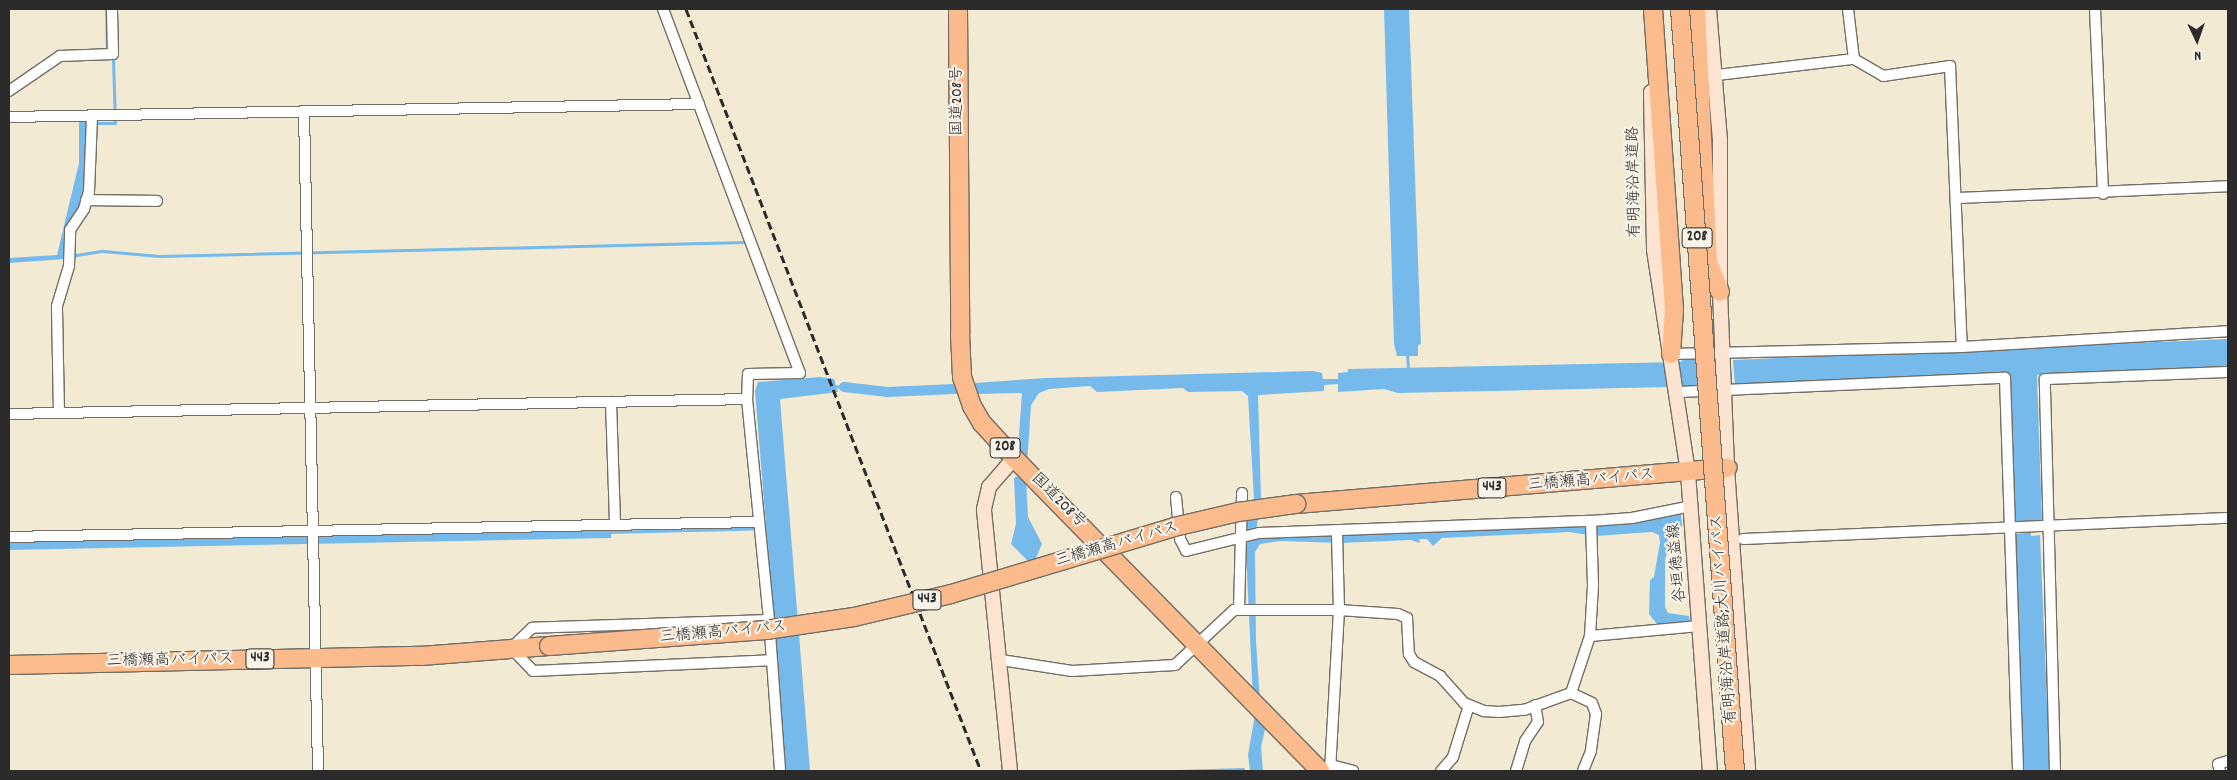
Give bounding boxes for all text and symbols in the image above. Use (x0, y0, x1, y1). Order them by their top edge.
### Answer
north arrow (2172, 15, 2222, 65)
text: N (2194, 45, 2202, 65)
street label: 国道208号 (948, 66, 968, 136)
street label: 有明海沿岸道路 (1624, 126, 1646, 238)
road number: 208 (1681, 226, 1713, 250)
road number: 208 (989, 436, 1021, 460)
street label: 三橋瀬高バイパス (1526, 466, 1656, 496)
street label: 国道208号 (1026, 469, 1090, 533)
road number: 443 (1477, 476, 1507, 500)
street label: 有明海沿岸道路;大川バイパス (1708, 513, 1742, 725)
street label: 三橋瀬高バイパス (1053, 518, 1181, 572)
street label: 谷垣徳益線 (1665, 522, 1691, 604)
road number: 443 (912, 588, 942, 612)
street label: 三橋瀬高バイパス (658, 618, 788, 648)
road number: 443 (245, 646, 275, 672)
street label: 三橋瀬高バイパス (106, 650, 234, 672)

